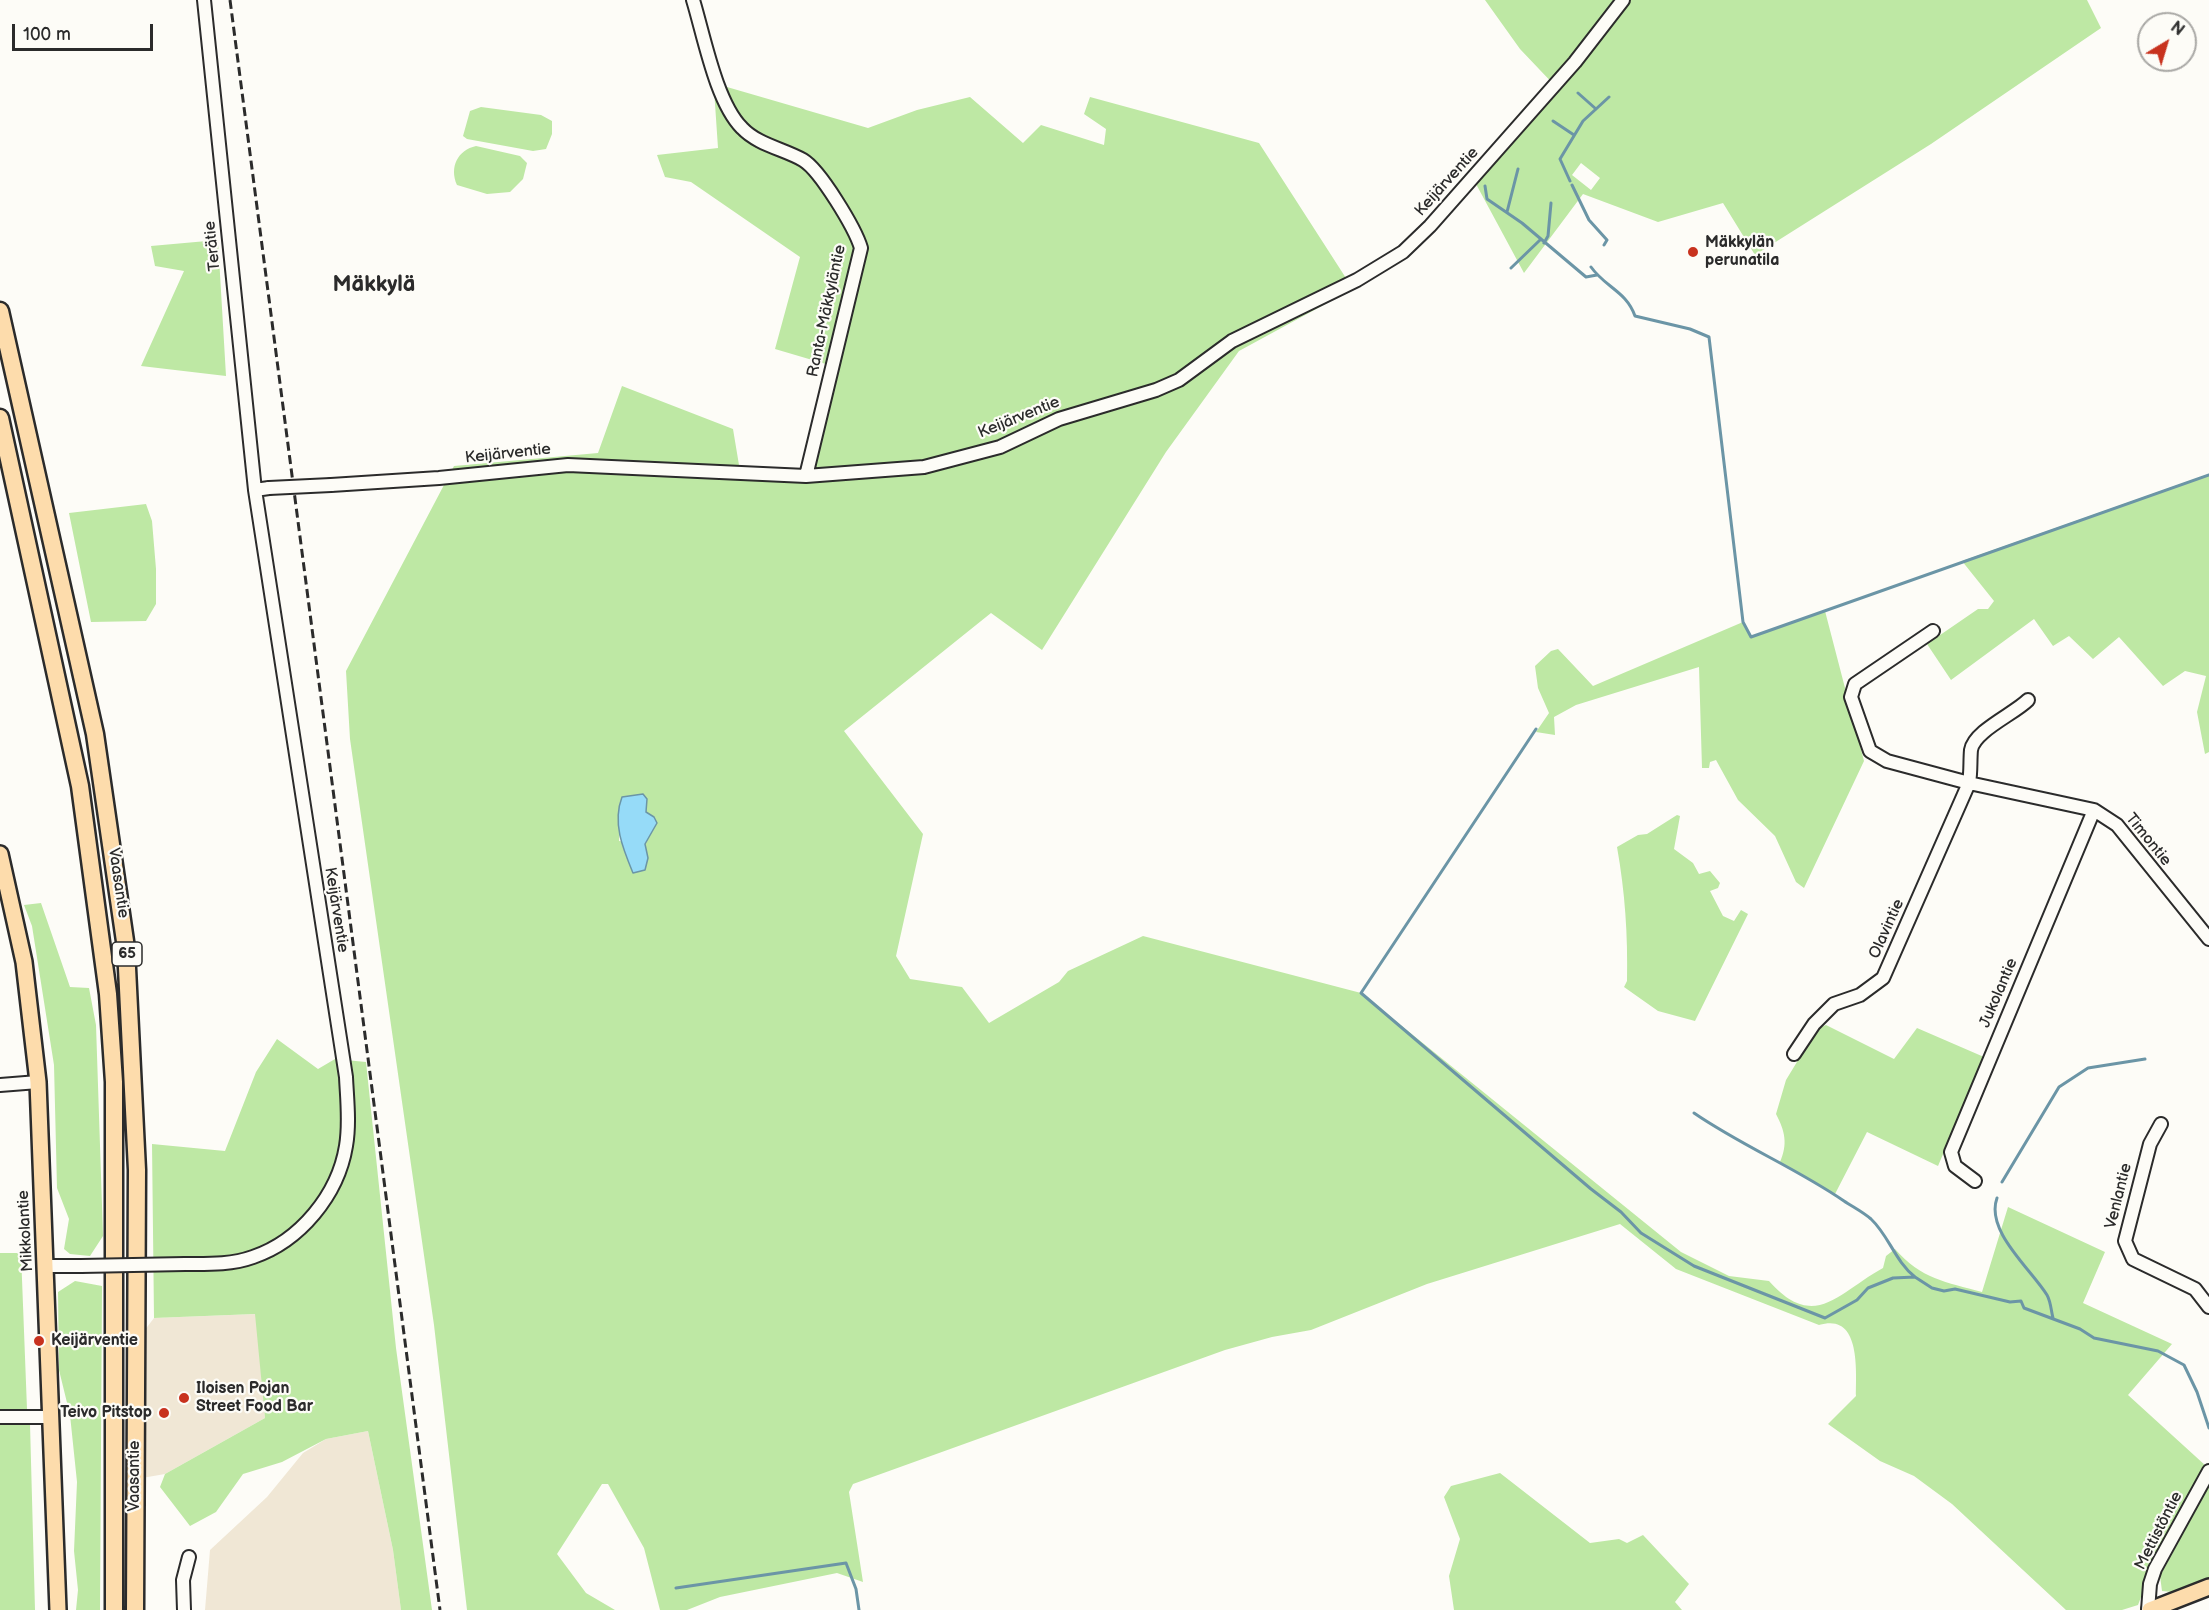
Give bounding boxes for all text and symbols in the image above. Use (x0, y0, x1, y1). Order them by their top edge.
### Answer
scale bar (15, 12, 156, 50)
north arrow (2137, 12, 2197, 72)
text: N (2167, 18, 2188, 40)
text: 100 m (23, 24, 71, 45)
street label: Keijärventie (1411, 144, 1483, 220)
street label: Terätie (201, 220, 225, 272)
place label: Mäkkylän perunatila (1705, 233, 1779, 271)
street label: Ranta-Mäkkyläntie (804, 243, 850, 379)
marker: Mäkkylän perunatila (1686, 245, 1700, 259)
district label: Mäkkylä (333, 272, 415, 298)
street label: Keijärventie (975, 393, 1063, 443)
street label: Keijärventie (464, 440, 552, 468)
street label: Timontie (2121, 810, 2175, 870)
street label: Vaasantie (104, 847, 132, 919)
street label: Keijärventie (320, 866, 352, 954)
street label: Olavintie (1865, 896, 1909, 962)
road number: 65 (112, 942, 142, 966)
street label: Jukolantie (1976, 955, 2022, 1031)
street label: Venlantie (2102, 1161, 2136, 1231)
street label: Mikkolantie (14, 1190, 38, 1272)
place label: Keijärventie (51, 1331, 138, 1351)
marker: Keijärventie (32, 1334, 46, 1348)
place label: Iloisen Pojan Street Food Bar (196, 1379, 313, 1417)
marker: Iloisen Pojan Street Food Bar (177, 1391, 191, 1405)
place label: Teivo Pitstop (60, 1403, 152, 1423)
marker: Teivo Pitstop (157, 1406, 171, 1420)
street label: Vaasantie (125, 1441, 145, 1511)
street label: Mettistöntie (2131, 1489, 2187, 1573)

